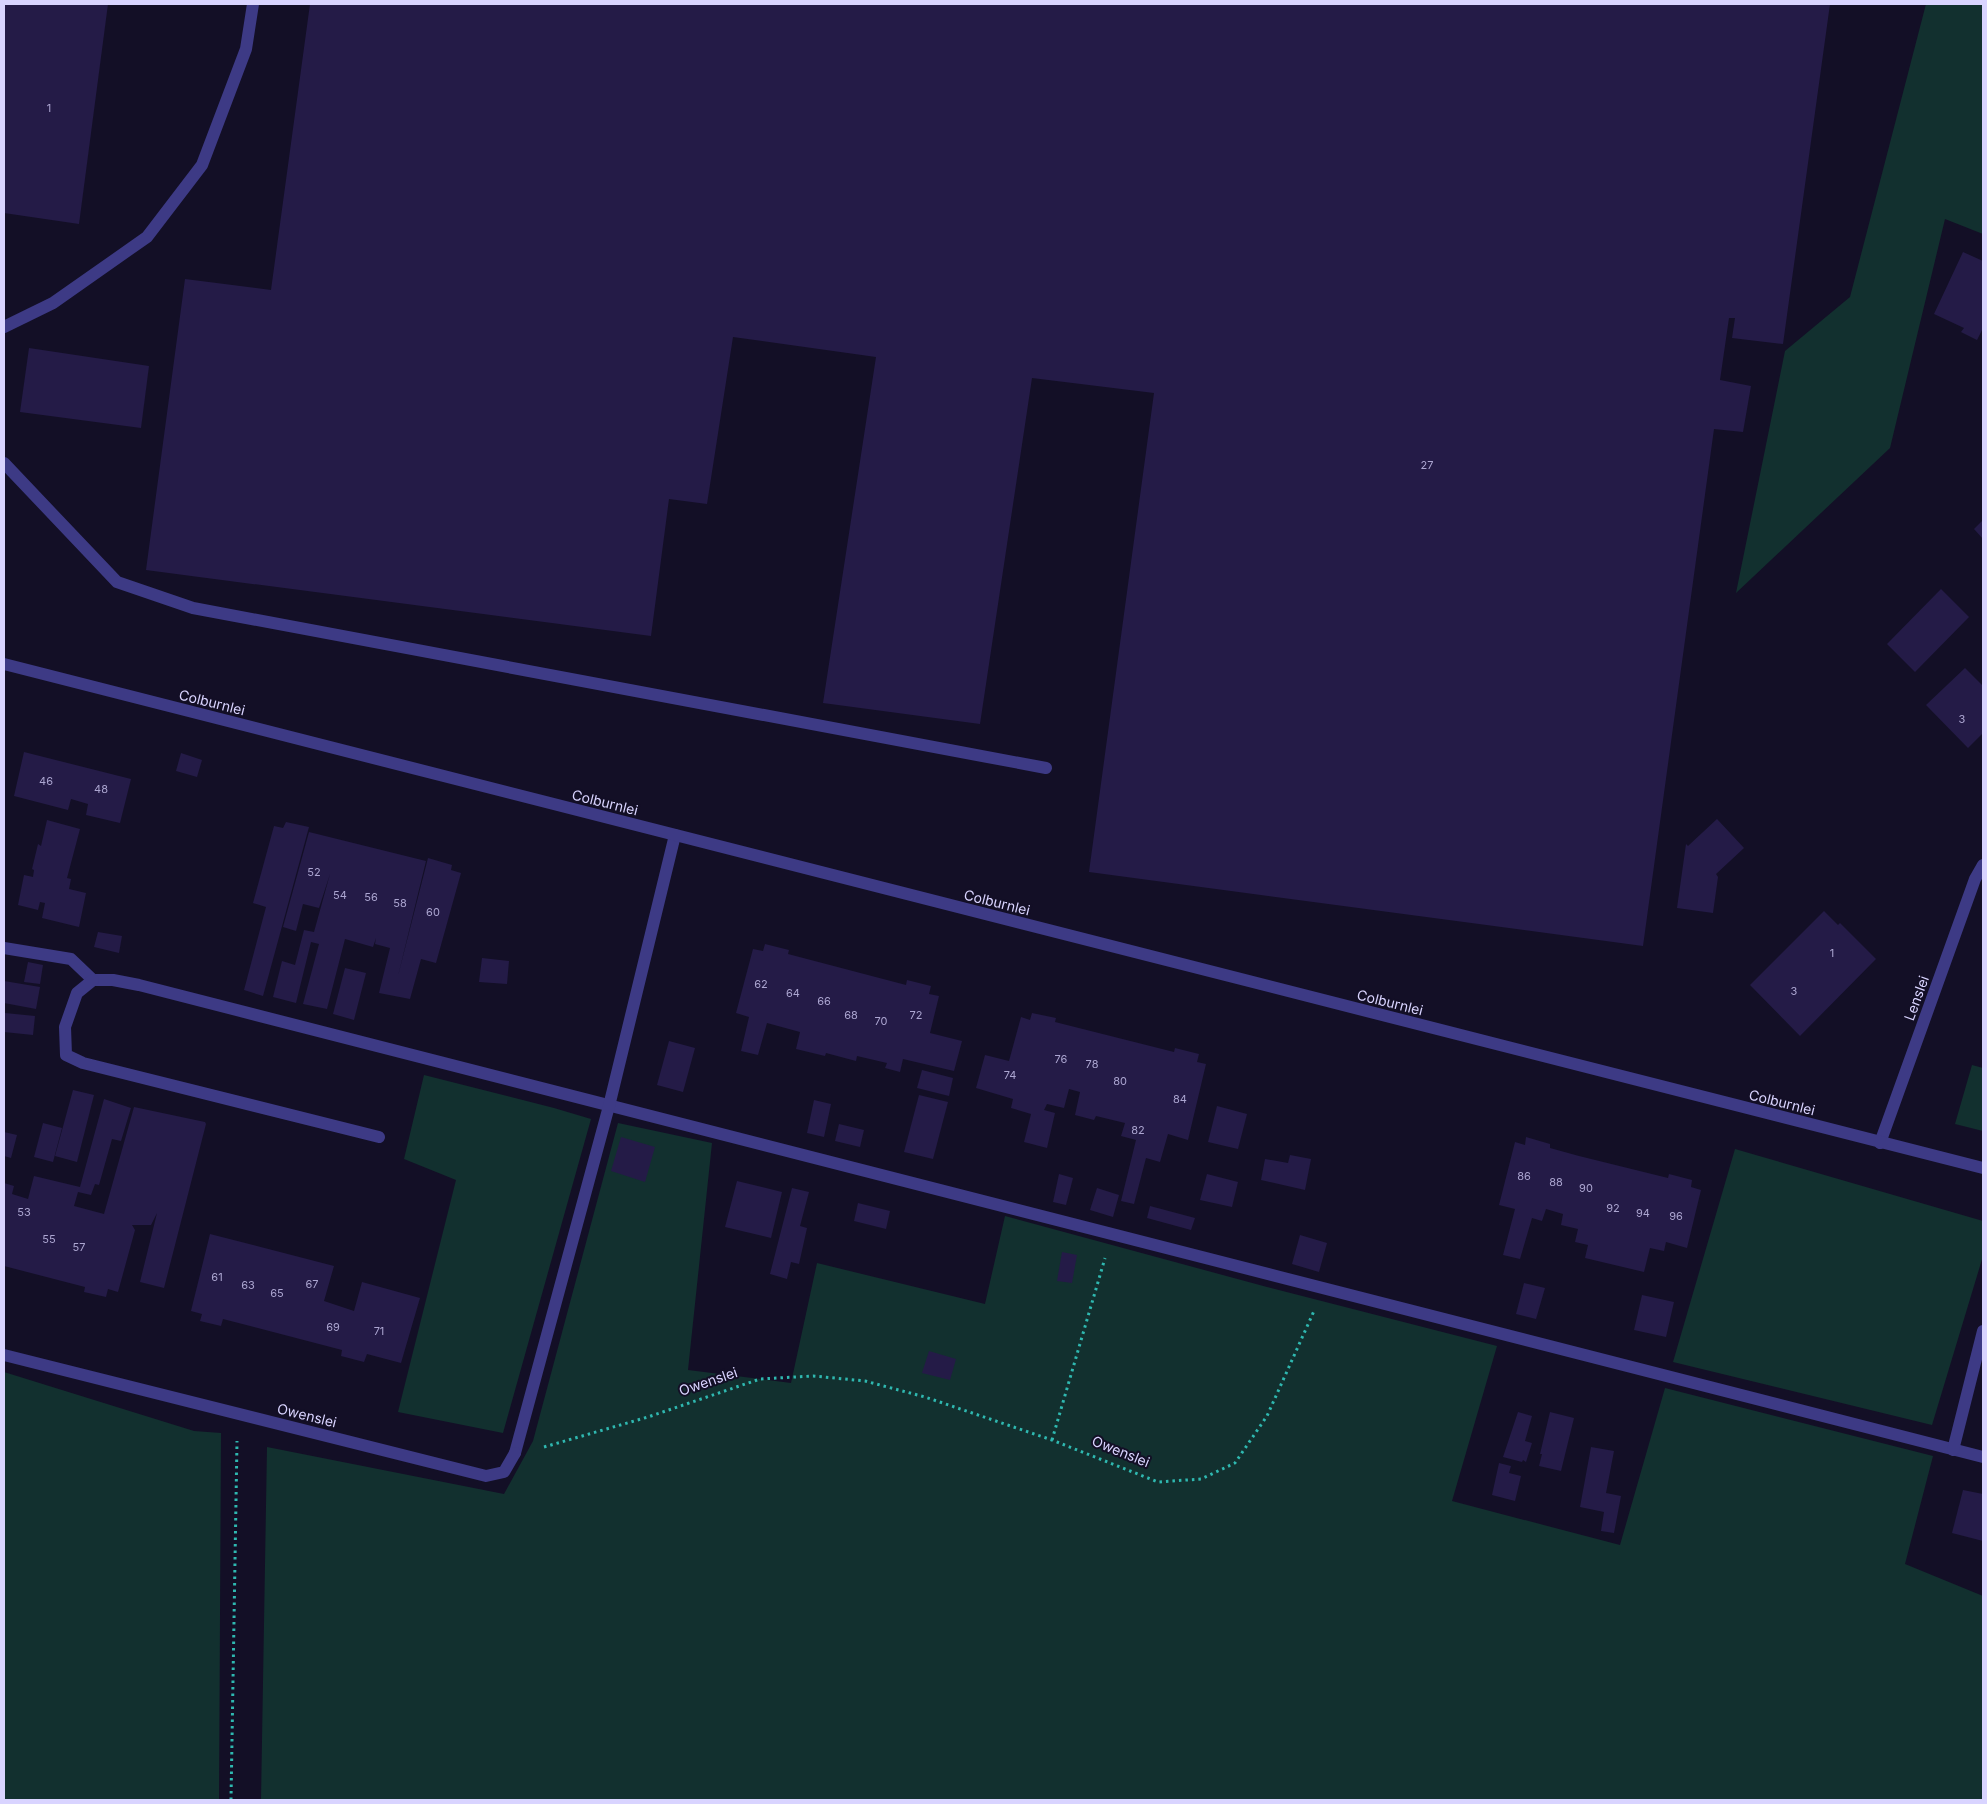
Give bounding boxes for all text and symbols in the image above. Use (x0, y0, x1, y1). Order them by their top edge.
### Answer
house number: 1 (47, 101, 51, 115)
house number: 27 (1421, 458, 1433, 472)
street label: Colburnlei (177, 686, 247, 718)
house number: 3 (1959, 712, 1966, 726)
house number: 46 (39, 774, 53, 788)
house number: 48 (94, 782, 108, 796)
street label: Colburnlei (570, 786, 640, 818)
house number: 52 (307, 865, 321, 879)
street label: Colburnlei (962, 886, 1032, 918)
house number: 54 (333, 888, 347, 902)
house number: 56 (364, 890, 378, 904)
house number: 58 (393, 896, 407, 910)
house number: 60 (426, 905, 440, 919)
house number: 1 (1830, 946, 1834, 960)
street label: Lenslei (1900, 973, 1932, 1023)
house number: 62 (754, 977, 768, 991)
house number: 3 (1791, 984, 1798, 998)
house number: 64 (786, 986, 800, 1000)
street label: Colburnlei (1355, 986, 1425, 1018)
house number: 66 (817, 994, 831, 1008)
house number: 68 (844, 1008, 858, 1022)
house number: 72 (910, 1008, 922, 1022)
house number: 70 (875, 1014, 888, 1028)
house number: 76 (1055, 1052, 1068, 1066)
house number: 78 (1086, 1057, 1099, 1071)
house number: 74 (1004, 1068, 1016, 1082)
house number: 80 (1113, 1074, 1127, 1088)
street label: Colburnlei (1747, 1086, 1817, 1118)
house number: 84 (1173, 1092, 1187, 1106)
house number: 82 (1131, 1123, 1145, 1137)
house number: 86 (1517, 1169, 1531, 1183)
house number: 88 (1549, 1175, 1563, 1189)
house number: 90 (1579, 1181, 1593, 1195)
house number: 92 (1606, 1201, 1620, 1215)
house number: 53 (17, 1205, 31, 1219)
house number: 94 (1636, 1206, 1650, 1220)
house number: 96 (1669, 1209, 1683, 1223)
house number: 55 (42, 1232, 56, 1246)
house number: 57 (73, 1240, 85, 1254)
house number: 61 (211, 1270, 223, 1284)
house number: 67 (305, 1277, 319, 1291)
house number: 63 (241, 1278, 255, 1292)
house number: 65 (270, 1286, 284, 1300)
house number: 69 (326, 1320, 340, 1334)
house number: 71 (374, 1324, 384, 1338)
street label: Owenslei (677, 1363, 739, 1399)
street label: Owenslei (276, 1399, 338, 1431)
street label: Owenslei (1090, 1432, 1152, 1470)

